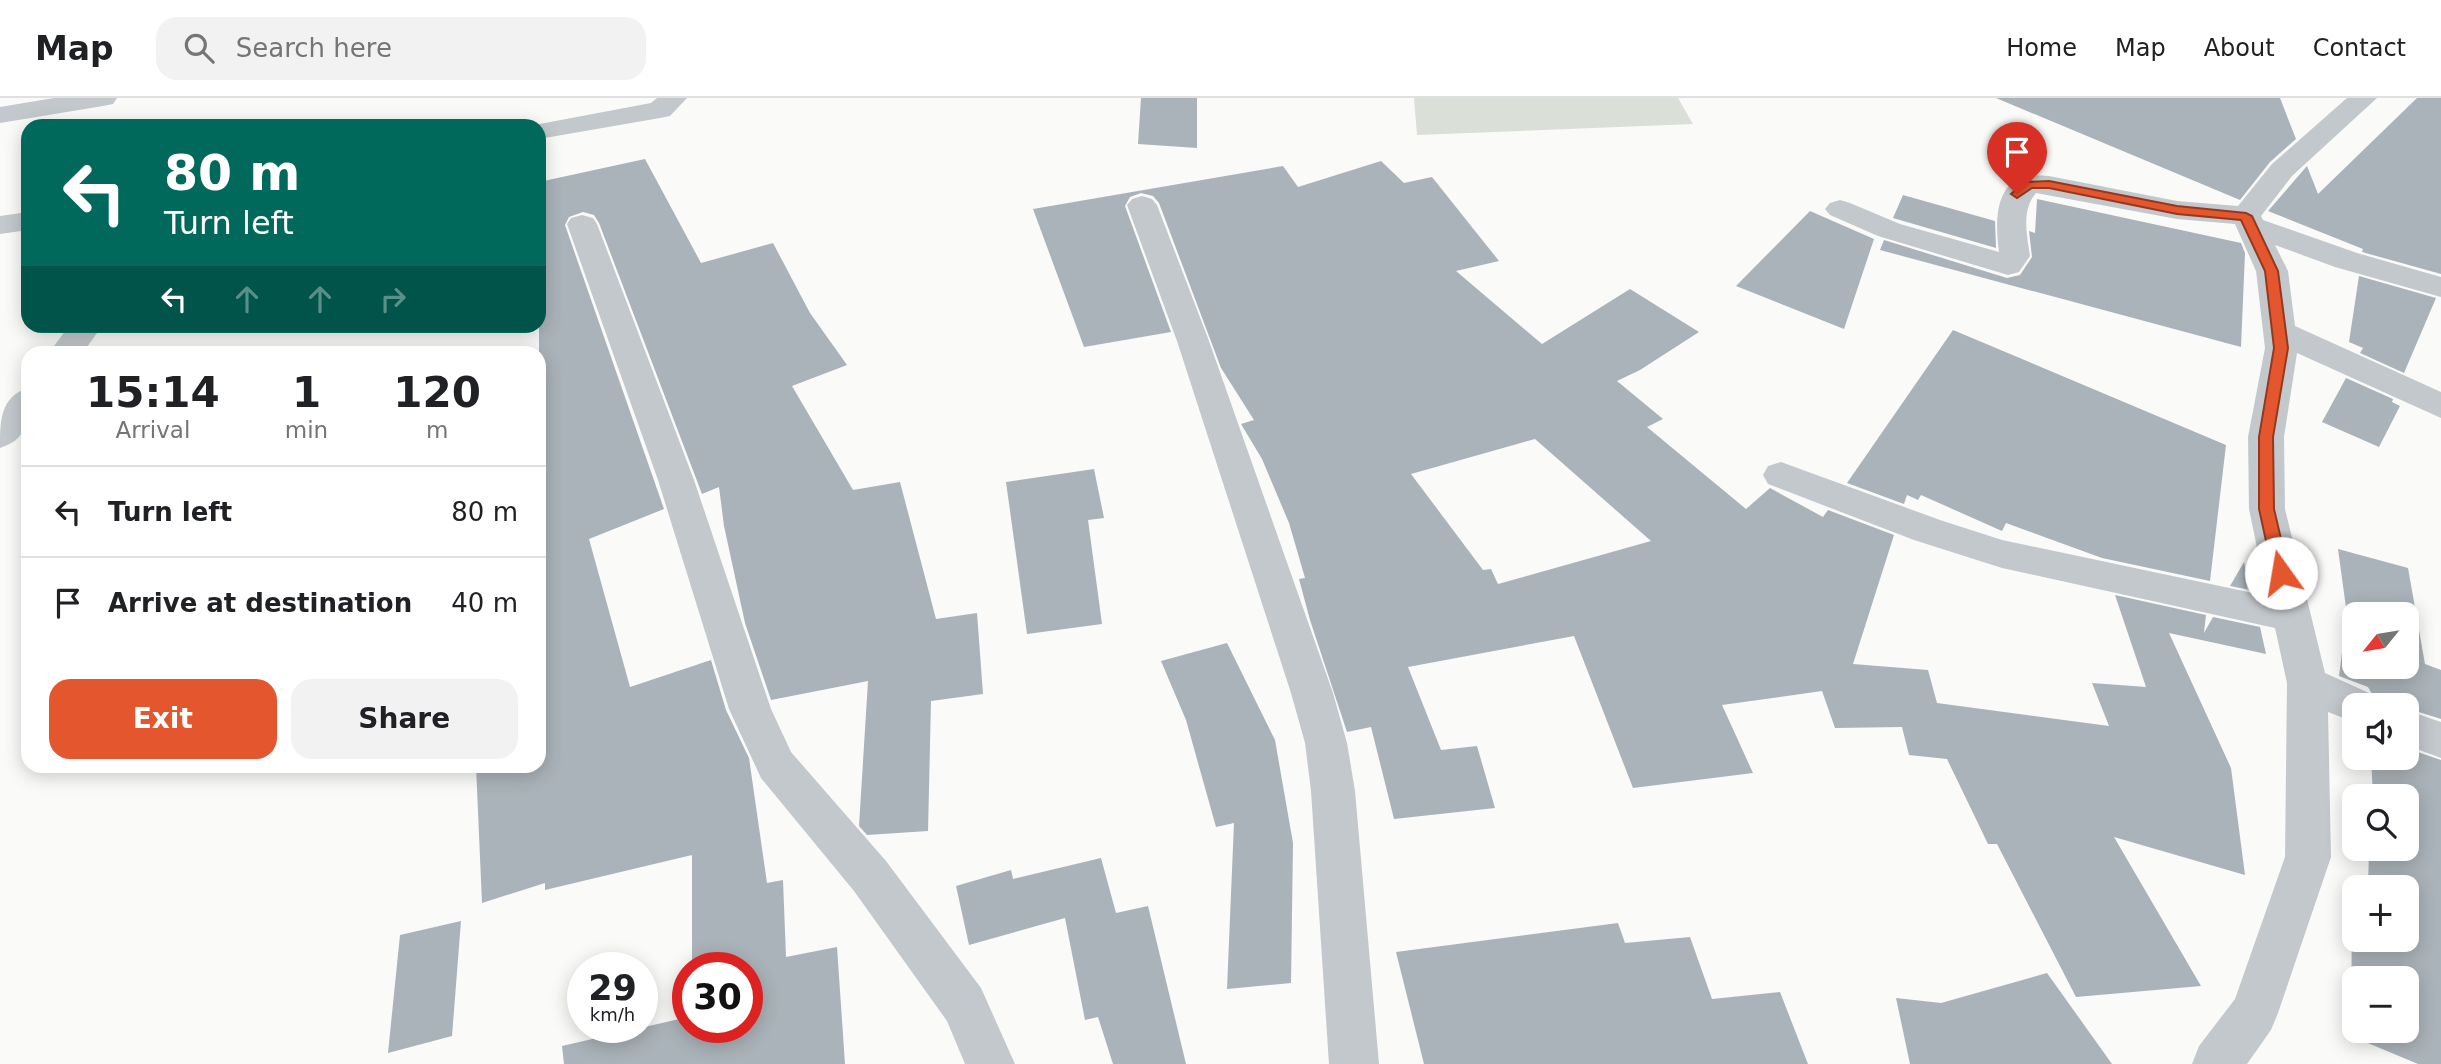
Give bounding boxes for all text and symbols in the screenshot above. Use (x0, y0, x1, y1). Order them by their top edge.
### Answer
search box (156, 17, 646, 80)
text: Map (35, 29, 114, 68)
icon: search (180, 29, 218, 67)
text: Search here (236, 33, 392, 63)
text: Home (2006, 34, 2077, 62)
text: Map (2115, 34, 2166, 62)
text: About (2204, 34, 2275, 62)
text: Contact (2313, 34, 2406, 62)
pin (1987, 122, 2047, 194)
icon: arrive (1998, 133, 2036, 171)
text: 80 m (164, 145, 300, 202)
icon: left (49, 147, 140, 238)
text: Turn left (164, 204, 294, 242)
icon: left (155, 280, 193, 318)
icon: ahead (228, 280, 266, 318)
icon: ahead (301, 280, 339, 318)
icon: right (374, 280, 412, 318)
text: 15:14 (86, 368, 220, 417)
text: 1 (292, 368, 321, 417)
text: 120 (393, 368, 481, 417)
text: Arrival (116, 417, 190, 443)
text: min (285, 417, 328, 443)
text: m (426, 417, 448, 443)
icon: left (49, 493, 87, 531)
text: Turn left (108, 497, 232, 527)
text: 80 m (451, 497, 518, 527)
position arrow (2244, 536, 2318, 610)
icon: arrive (49, 584, 87, 622)
text: Arrive at destination (108, 588, 412, 618)
text: 40 m (451, 588, 518, 618)
north arrow (2342, 602, 2418, 679)
map controls (2342, 602, 2419, 1043)
button: Exit (49, 679, 277, 759)
button: Share (291, 679, 518, 759)
button: sound (2342, 693, 2419, 770)
button: search (2342, 784, 2419, 861)
button: + (2342, 875, 2419, 952)
speed limit sign: 30 (672, 952, 763, 1043)
button: − (2342, 966, 2419, 1043)
text: 29 (588, 968, 637, 1008)
text: km/h (590, 1004, 635, 1025)

